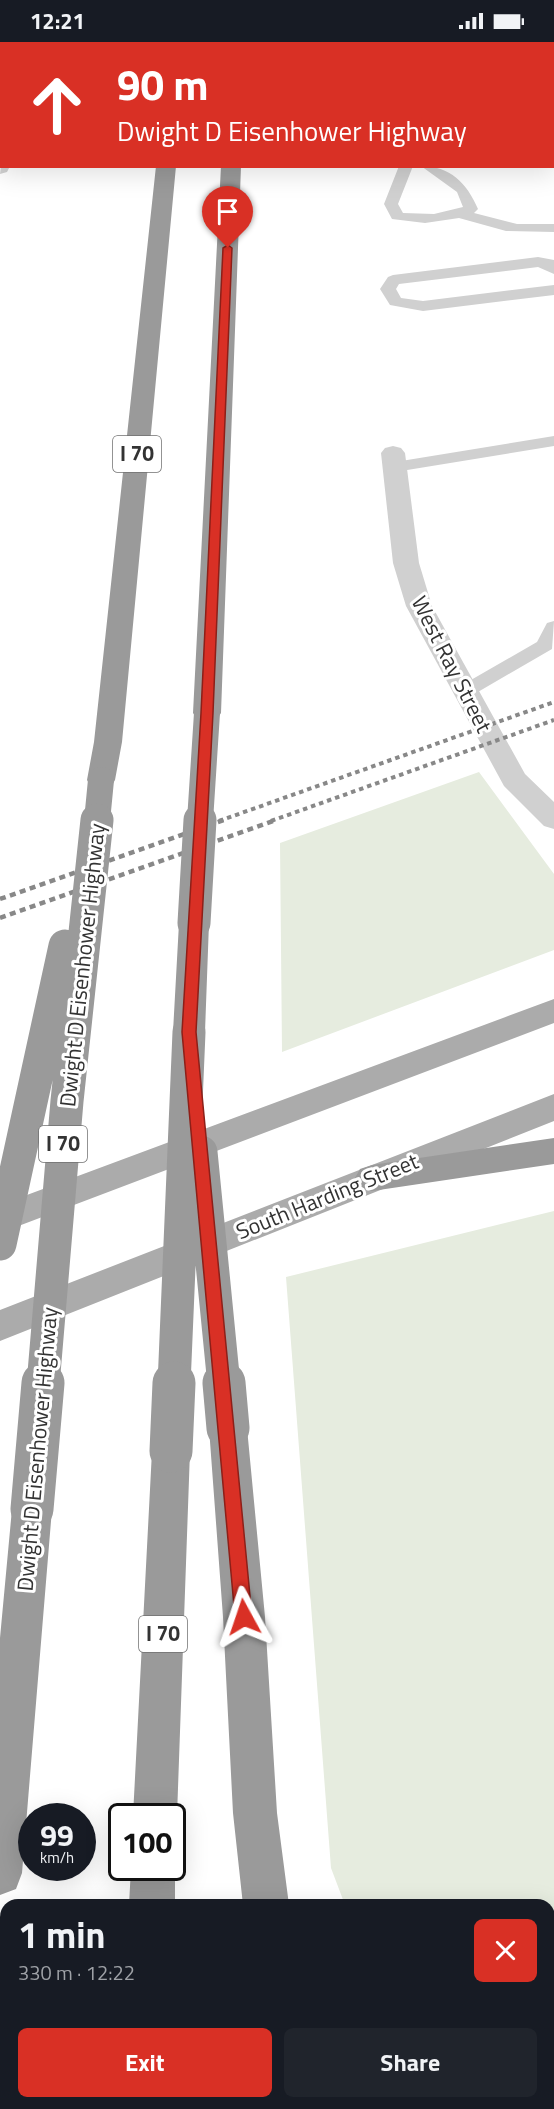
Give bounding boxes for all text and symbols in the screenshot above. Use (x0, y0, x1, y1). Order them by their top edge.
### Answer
text: 12:21 (30, 4, 85, 38)
text: 90 m (117, 52, 209, 116)
icon: ahead (18, 66, 96, 144)
text: Dwight D Eisenhower Highway (117, 110, 467, 151)
pin (202, 186, 253, 248)
icon: arrive (211, 195, 244, 228)
road number: I 70 (113, 436, 161, 472)
street label: West Ray Street (403, 590, 501, 739)
street label: Dwight D Eisenhower Highway (50, 821, 114, 1108)
road number: I 70 (39, 1126, 87, 1162)
street label: South Harding Street (231, 1144, 424, 1248)
street label: Dwight D Eisenhower Highway (8, 1305, 66, 1592)
position arrow (212, 1585, 276, 1649)
road number: I 70 (139, 1616, 187, 1652)
speed limit sign: 100 (108, 1803, 186, 1881)
text: 99 (40, 1812, 74, 1858)
text: km/h (40, 1846, 74, 1869)
text: 1 min (18, 1907, 105, 1962)
button: close (474, 1919, 537, 1982)
text: 330 m · 12:22 (18, 1957, 135, 1988)
button: Exit (18, 2028, 272, 2097)
button: Share (284, 2028, 537, 2097)

